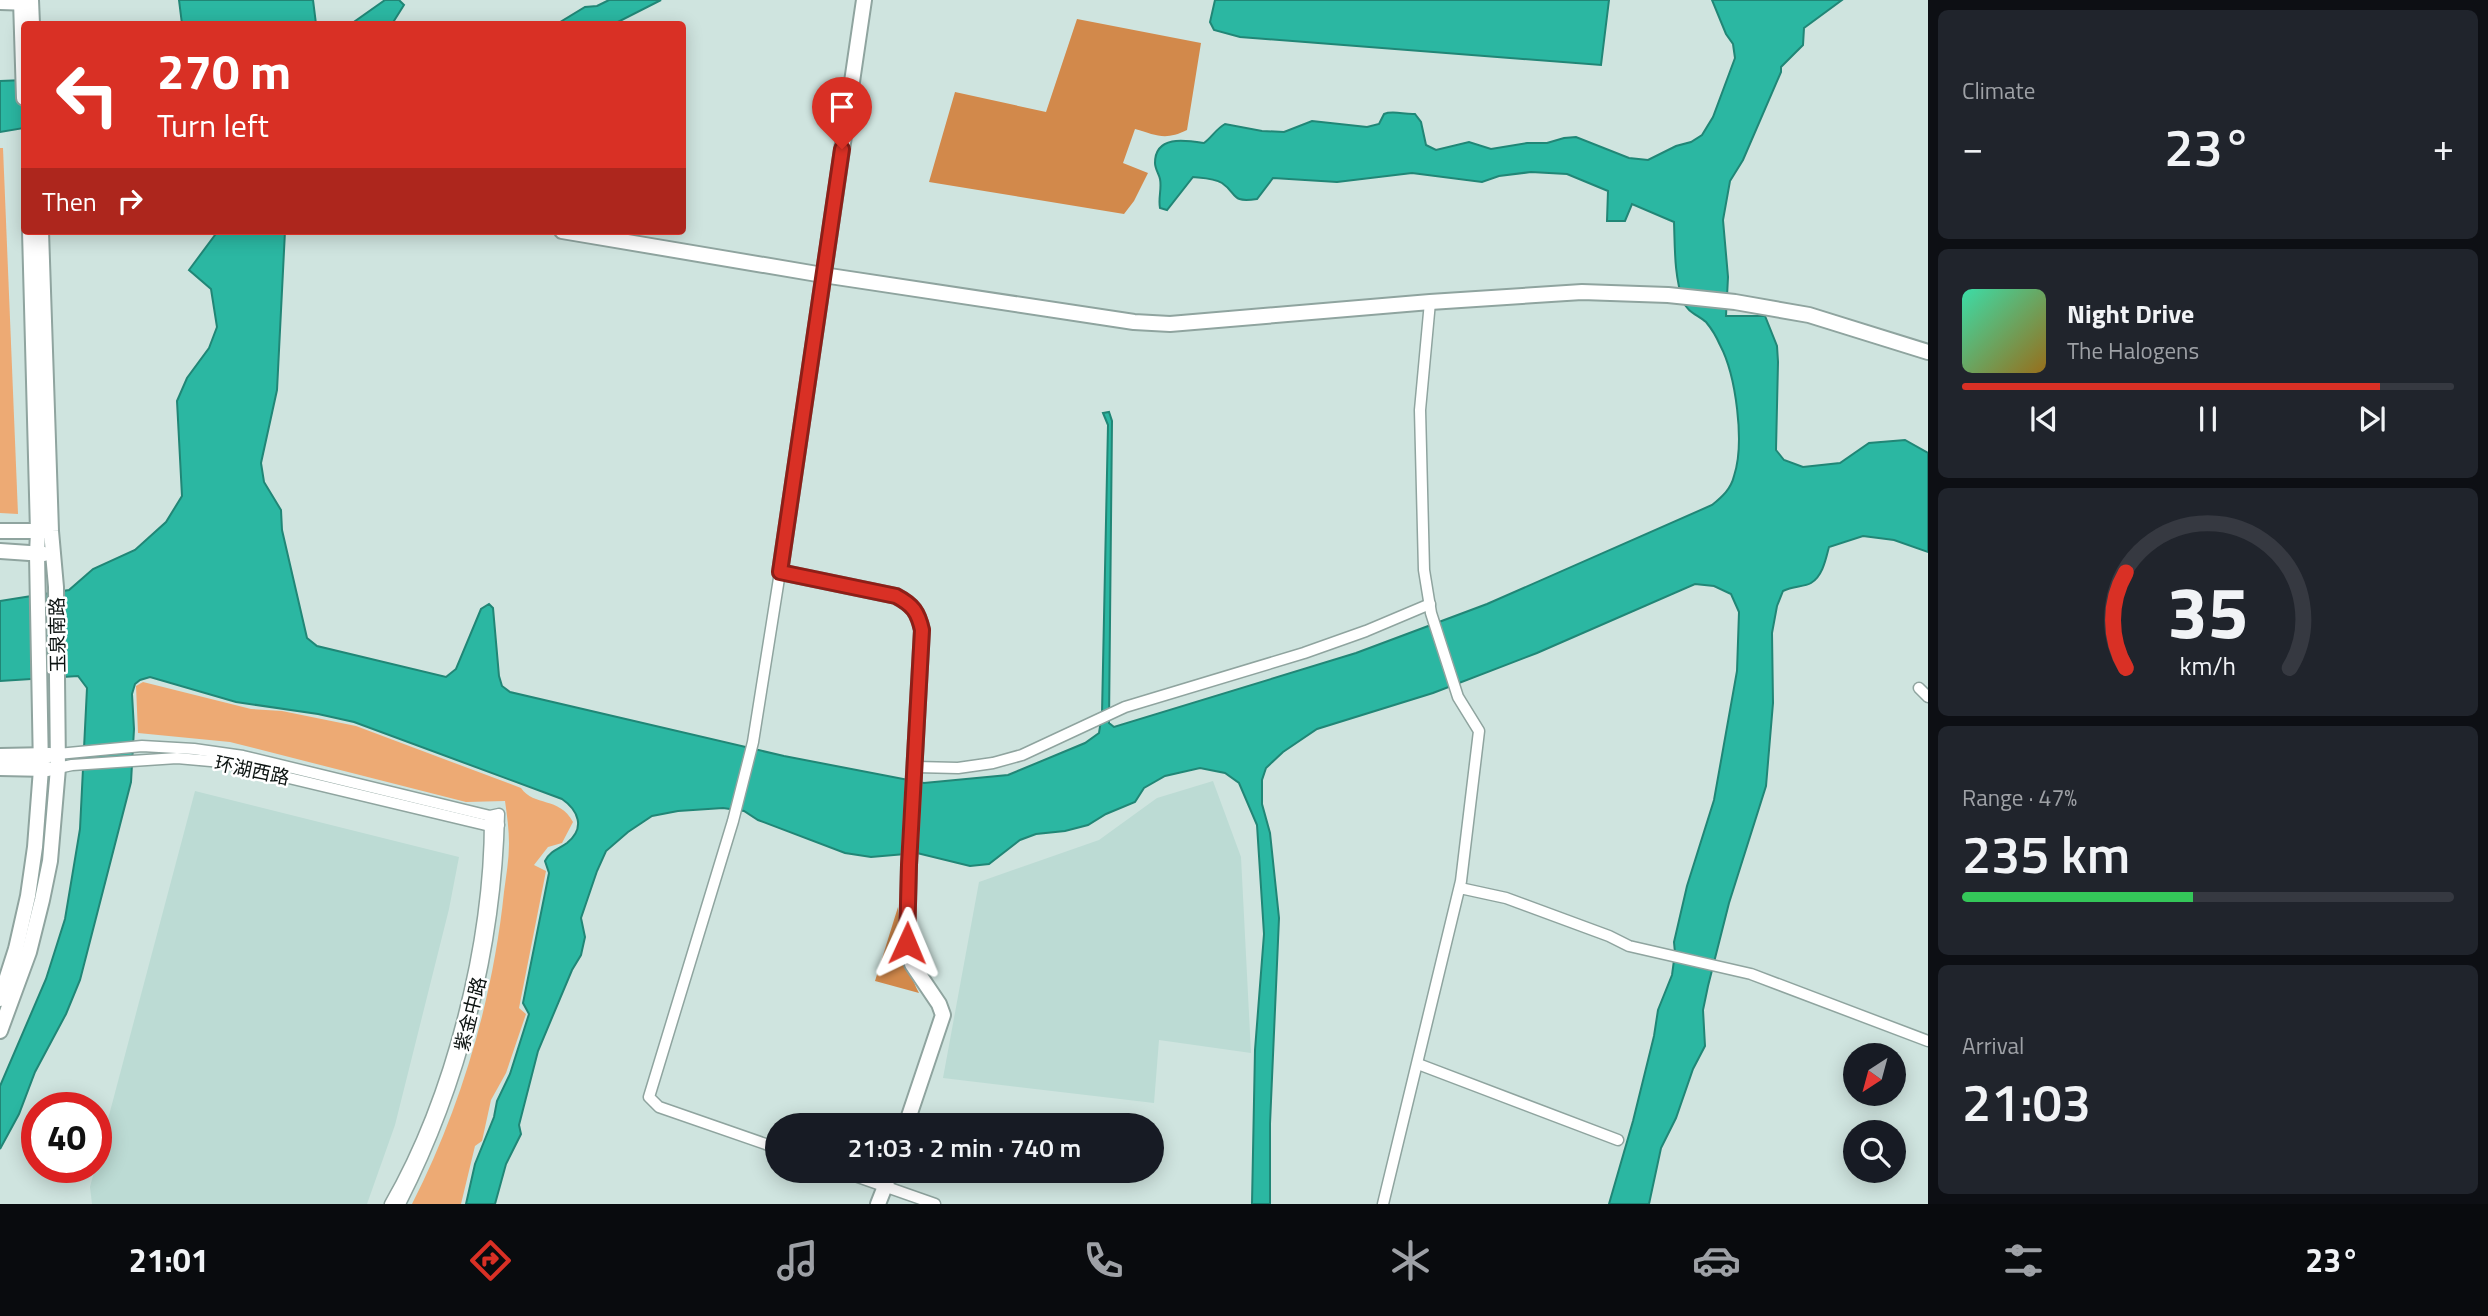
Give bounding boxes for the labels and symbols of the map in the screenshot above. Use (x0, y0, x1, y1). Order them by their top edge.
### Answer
pin (812, 77, 872, 149)
street label: 玉泉南路 (41, 597, 72, 673)
street label: 环湖西路 (212, 747, 292, 792)
position arrow (870, 906, 944, 980)
street label: 紫金中路 (446, 973, 493, 1054)
north arrow (1843, 1043, 1906, 1106)
speed limit sign: 40 (21, 1092, 112, 1183)

